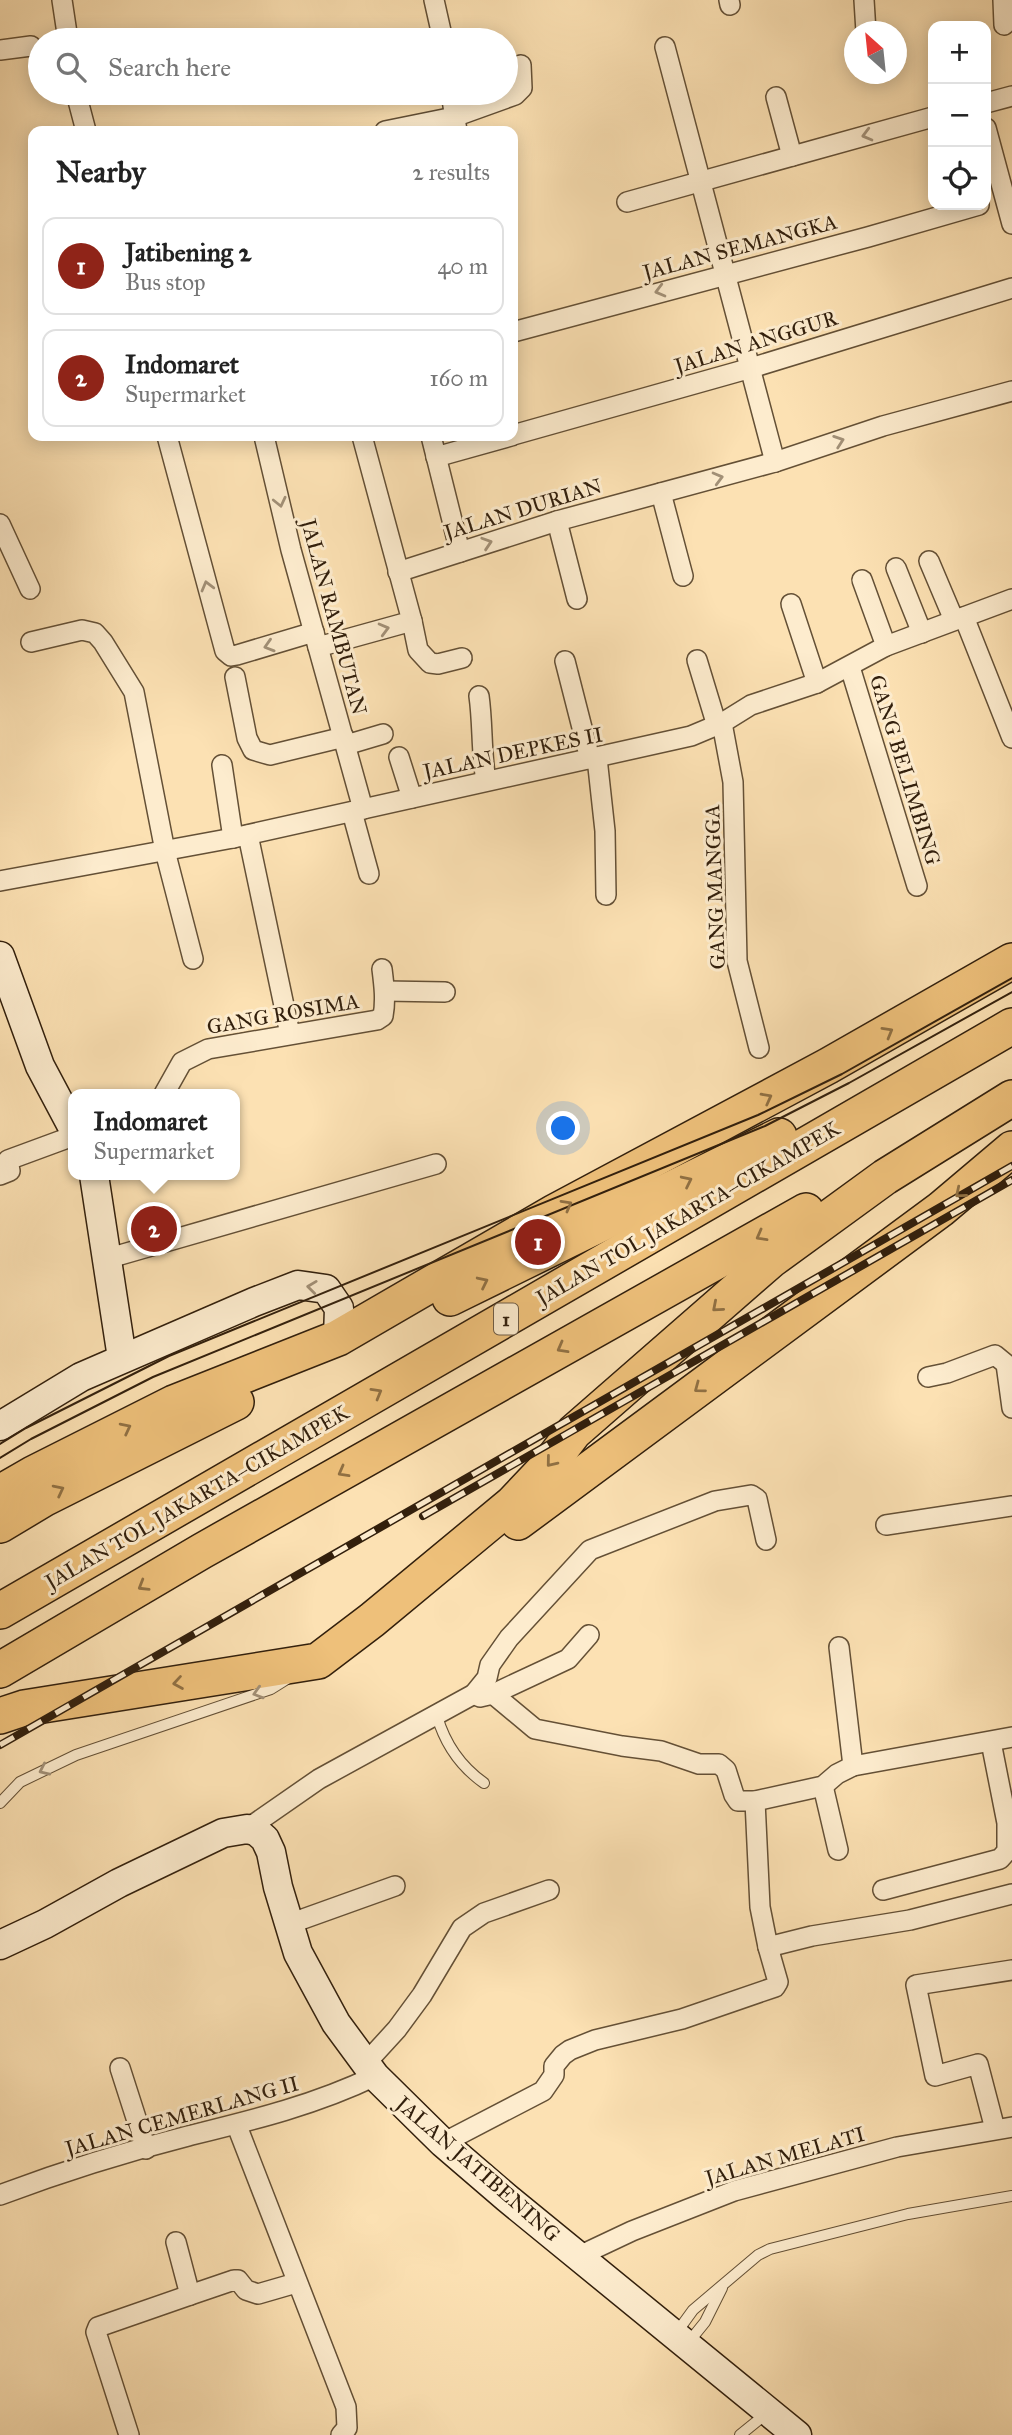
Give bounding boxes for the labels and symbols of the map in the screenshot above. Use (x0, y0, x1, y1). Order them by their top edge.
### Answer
north arrow (844, 21, 907, 84)
one-way arrow (862, 127, 874, 142)
street label: JALAN SEMANGKA (638, 209, 840, 286)
one-way arrow (654, 283, 666, 297)
street label: JALAN ANGGUR (670, 305, 842, 380)
one-way arrow (833, 435, 845, 449)
one-way arrow (712, 471, 724, 486)
street label: JALAN DURIAN (439, 473, 605, 546)
one-way arrow (272, 496, 286, 508)
street label: JALAN RAMBUTAN (295, 514, 373, 718)
one-way arrow (480, 537, 492, 552)
one-way arrow (200, 580, 215, 592)
one-way arrow (378, 623, 390, 637)
one-way arrow (263, 637, 275, 652)
street label: GANG BELIMBING (864, 672, 946, 868)
street label: JALAN DEPKES II (419, 721, 605, 785)
street label: GANG MANGGA (699, 804, 731, 970)
street label: GANG ROSIMA (205, 988, 361, 1040)
one-way arrow (880, 1027, 893, 1040)
one-way arrow (760, 1093, 773, 1106)
your location (546, 1111, 580, 1145)
street label: JALAN TOL JAKARTA–CIKAMPEK (530, 1115, 845, 1312)
one-way arrow (680, 1176, 692, 1190)
one-way arrow (955, 1185, 968, 1197)
one-way arrow (559, 1200, 572, 1213)
pin: 2 (131, 1203, 177, 1255)
pin: 1 (515, 1216, 561, 1268)
one-way arrow (755, 1228, 768, 1241)
one-way arrow (476, 1276, 488, 1290)
one-way arrow (306, 1280, 317, 1295)
one-way arrow (712, 1299, 725, 1311)
road number: 1 (494, 1303, 518, 1334)
one-way arrow (557, 1340, 570, 1353)
one-way arrow (694, 1379, 707, 1392)
one-way arrow (370, 1388, 383, 1401)
street label: JALAN TOL JAKARTA–CIKAMPEK (39, 1399, 354, 1596)
one-way arrow (119, 1422, 131, 1436)
one-way arrow (547, 1453, 559, 1466)
one-way arrow (338, 1464, 350, 1477)
one-way arrow (52, 1485, 64, 1499)
one-way arrow (138, 1577, 151, 1590)
one-way arrow (172, 1675, 184, 1690)
one-way arrow (252, 1684, 264, 1699)
one-way arrow (39, 1762, 51, 1776)
street label: JALAN CEMERLANG II (60, 2070, 302, 2162)
street label: JALAN JATIBENING (389, 2089, 565, 2247)
street label: JALAN MELATI (700, 2121, 868, 2192)

